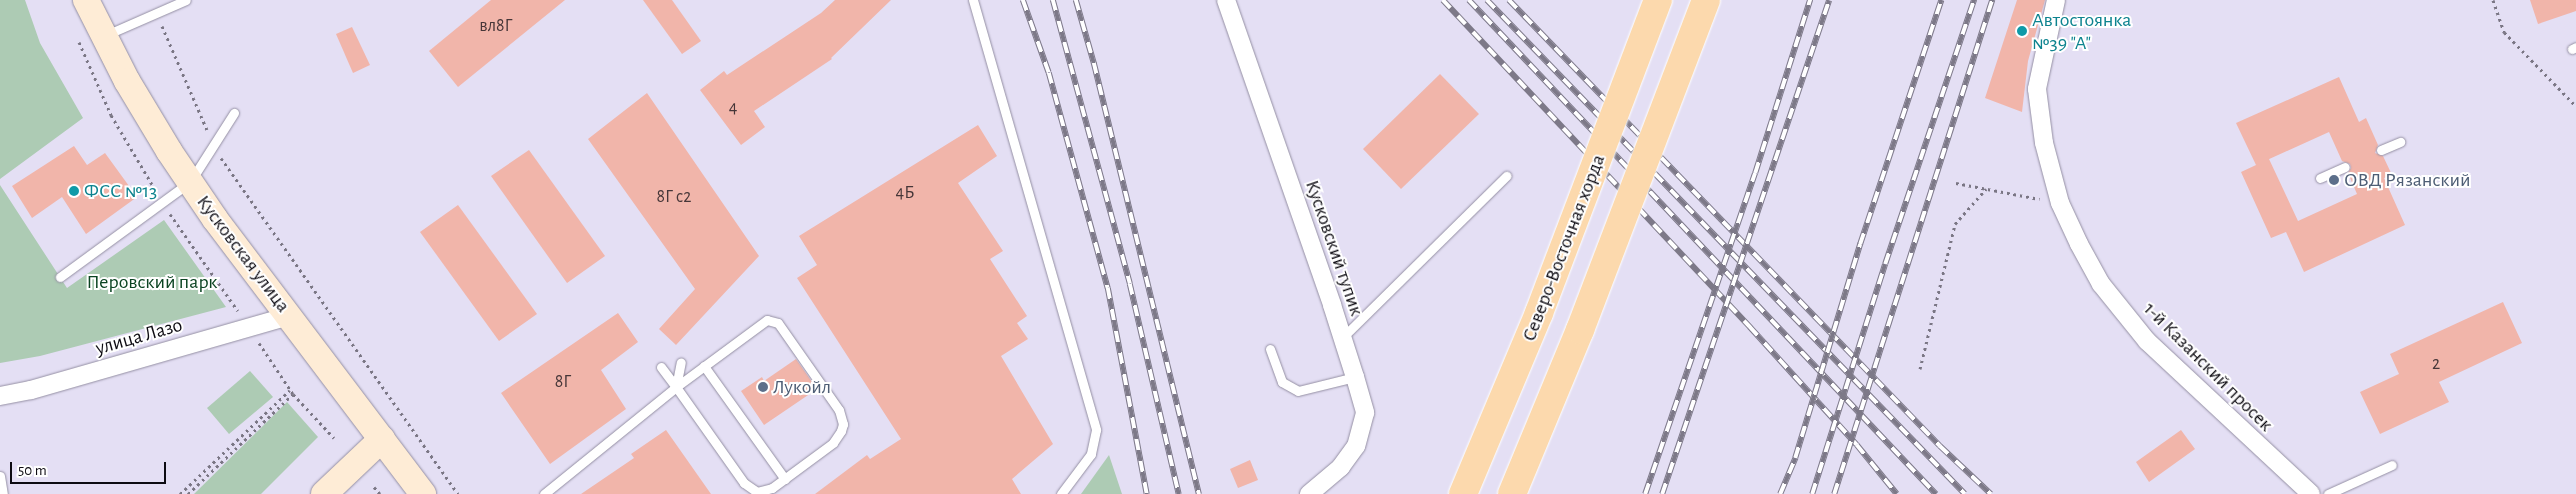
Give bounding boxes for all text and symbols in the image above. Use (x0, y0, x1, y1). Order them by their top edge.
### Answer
place label: Автостоянка №39 "А" (2032, 8, 2131, 55)
house number: вл8Г (479, 15, 513, 37)
marker: Автостоянка №39 "А" (2016, 25, 2028, 37)
house number: 4 (729, 97, 737, 119)
street label: Северо-Восточная хорда (1517, 151, 1611, 345)
place label: ОВД Рязанский (2344, 168, 2471, 192)
marker: ОВД Рязанский (2328, 174, 2340, 186)
street label: Кусковский тупик (1300, 177, 1368, 319)
place label: ФСС №13 (84, 179, 157, 203)
house number: 4Б (896, 182, 914, 204)
marker: ФСС №13 (68, 185, 80, 197)
house number: 8Г с2 (656, 186, 692, 208)
street label: Кусковская улица (191, 191, 295, 317)
park label: Перовский парк (86, 270, 218, 294)
street label: 1-й Казанский просек (2138, 297, 2278, 437)
street label: улица Лазо (93, 313, 185, 361)
house number: 2 (2432, 353, 2440, 375)
house number: 8Г (555, 371, 571, 393)
place label: Лукойл (773, 375, 831, 399)
marker: Лукойл (757, 381, 769, 393)
scale bar (12, 452, 169, 484)
text: 50 m (18, 463, 47, 478)

